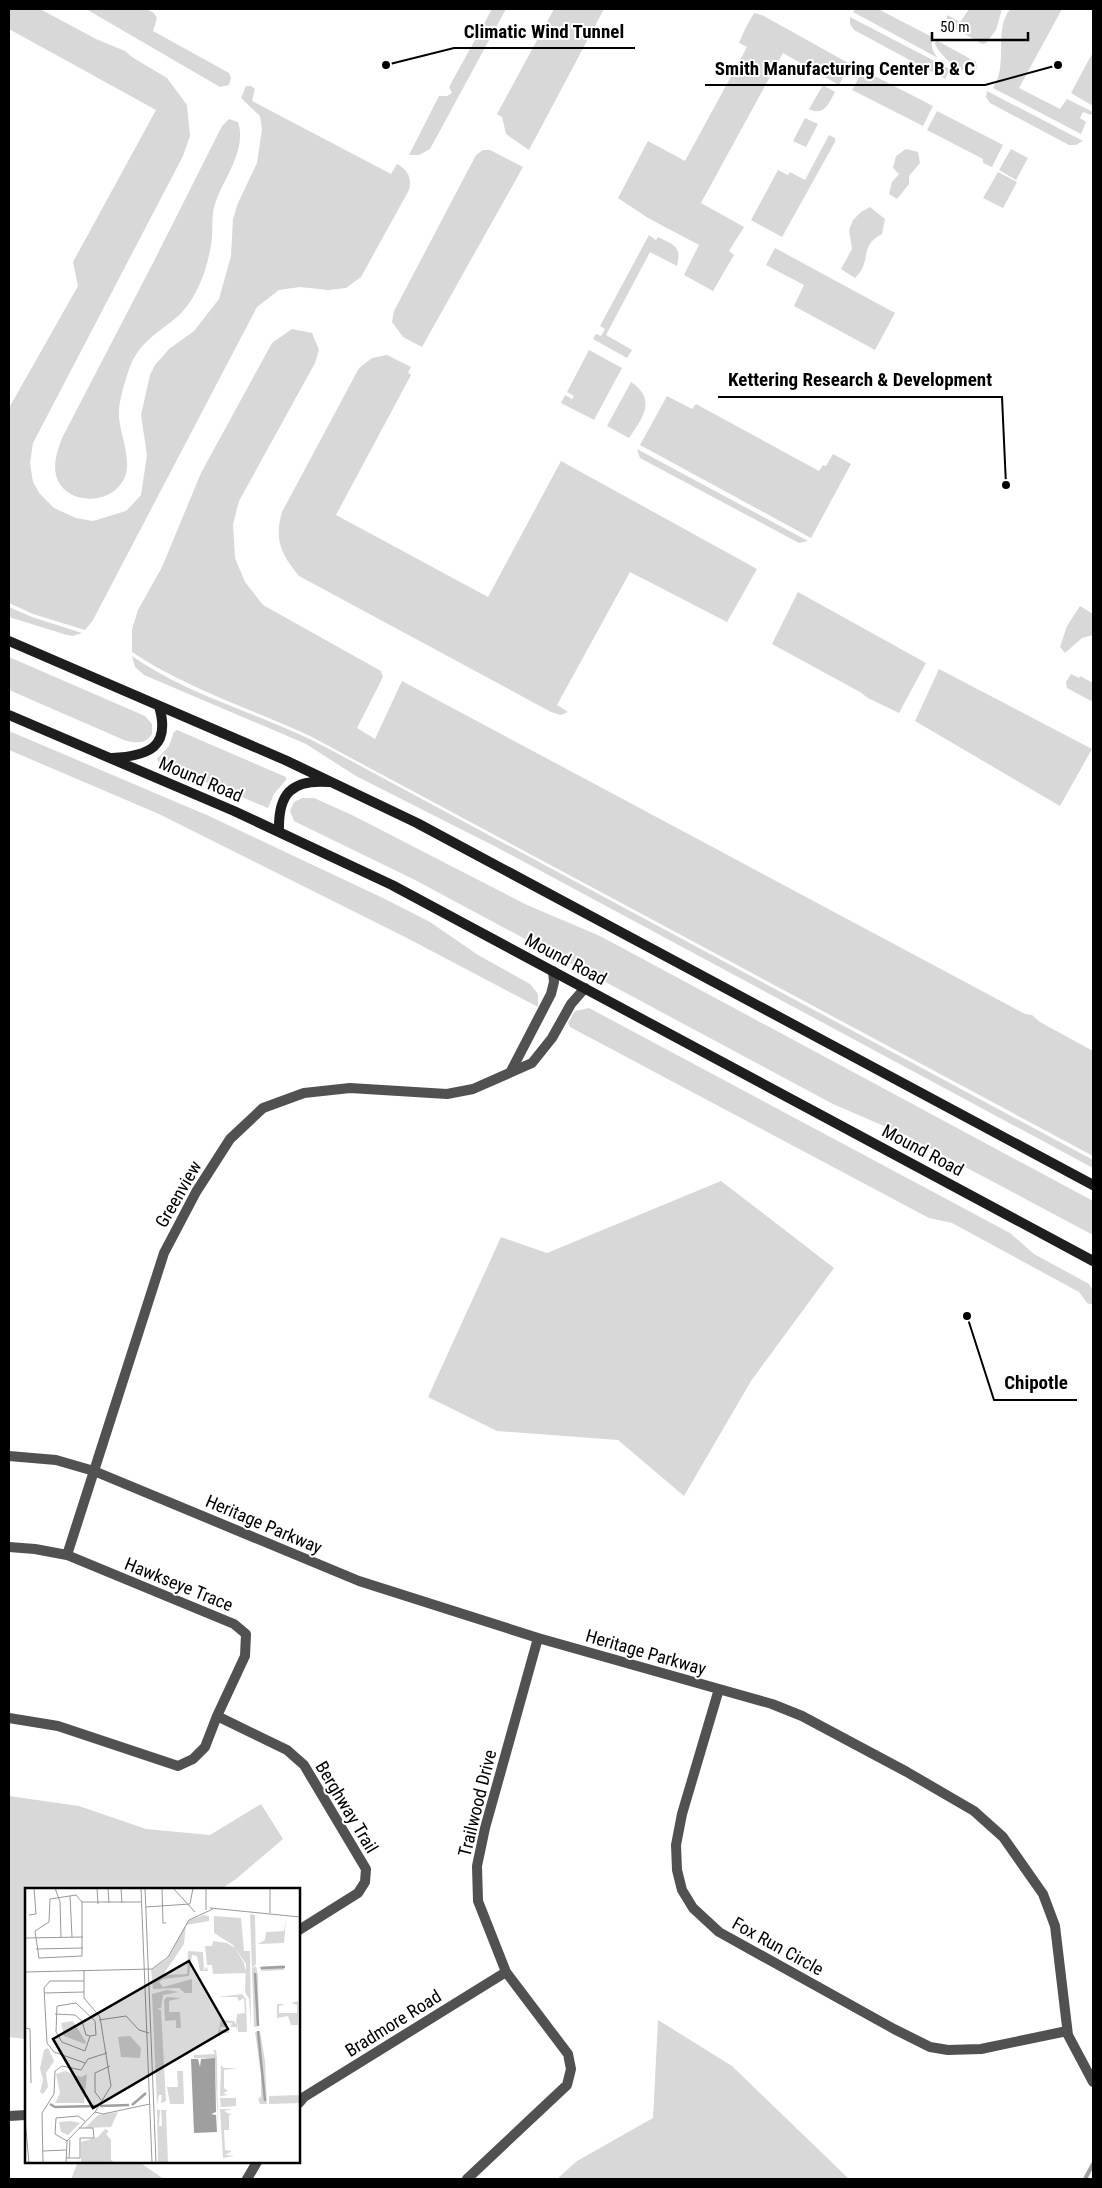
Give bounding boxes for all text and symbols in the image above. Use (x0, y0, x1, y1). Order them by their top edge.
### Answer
scale bar (932, 10, 1028, 42)
callout: Climatic Wind Tunnel (454, 14, 635, 48)
text: 50 m (940, 18, 970, 36)
text: Climatic Wind Tunnel (464, 20, 624, 43)
callout: Smith Manufacturing Center B & C (705, 51, 985, 85)
text: Smith Manufacturing Center B & C (715, 57, 975, 80)
callout: Kettering Research & Development (718, 363, 1002, 397)
text: Kettering Research & Development (728, 368, 992, 391)
street label: Mound Road (156, 752, 246, 806)
street label: Mound Road (522, 929, 610, 989)
street label: Mound Road (879, 1120, 967, 1180)
street label: Greenview (151, 1157, 206, 1231)
callout: Chipotle (994, 1366, 1077, 1400)
text: Chipotle (1004, 1371, 1068, 1394)
street label: Heritage Parkway (203, 1490, 326, 1558)
street label: Hawkseye Trace (122, 1553, 236, 1615)
street label: Heritage Parkway (583, 1625, 709, 1679)
street label: Trailwood Drive (454, 1747, 500, 1859)
street label: Berghway Trail (311, 1757, 383, 1857)
inset map (25, 1888, 300, 2163)
street label: Fox Run Circle (729, 1912, 827, 1980)
street label: Bradmore Road (341, 1985, 445, 2061)

